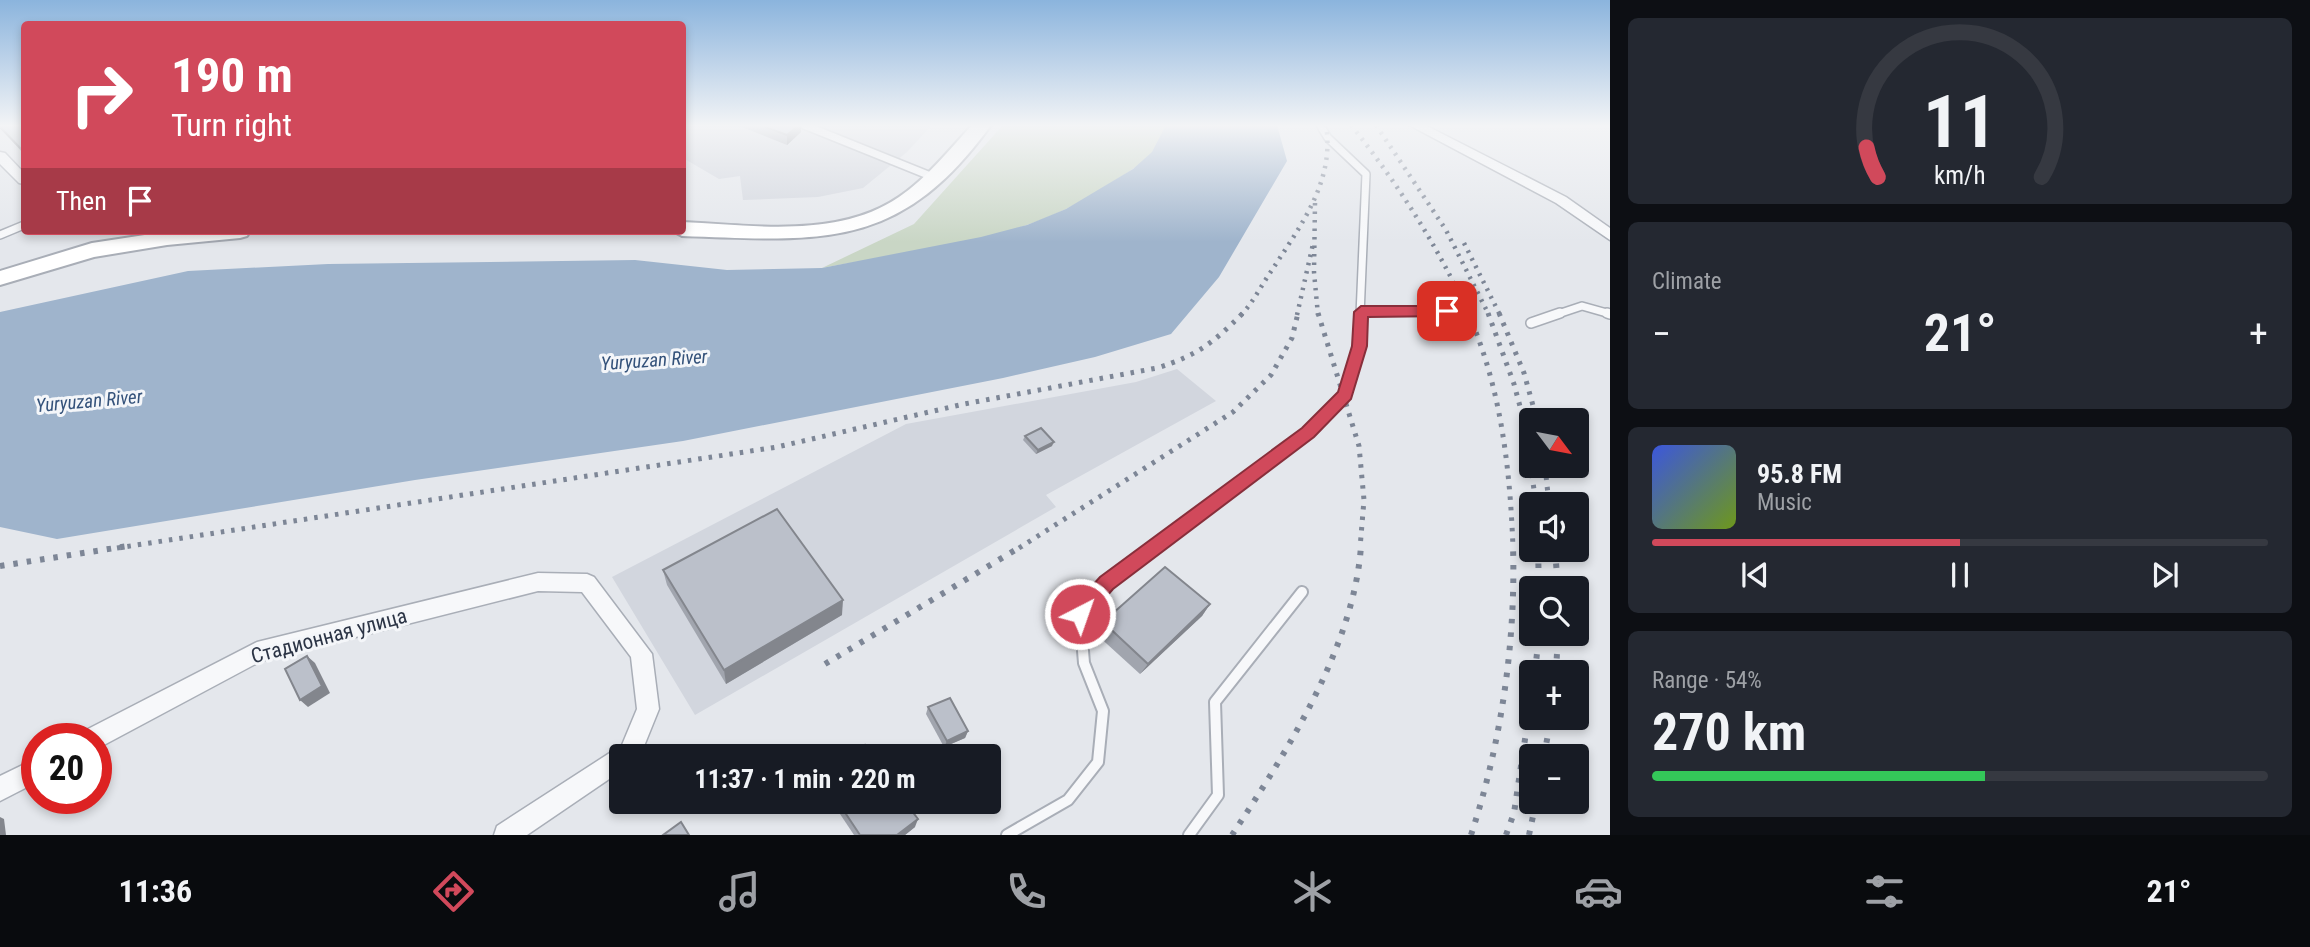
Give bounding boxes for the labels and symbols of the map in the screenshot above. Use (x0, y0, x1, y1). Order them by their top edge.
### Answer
pin (1417, 281, 1477, 341)
water label: Yuryuzan River (600, 345, 708, 375)
water label: Yuryuzan River (35, 385, 144, 417)
north arrow (1519, 408, 1589, 478)
position arrow (1043, 577, 1117, 651)
street label: Стадионная улица (248, 604, 410, 668)
speed limit sign: 20 (21, 723, 112, 814)

